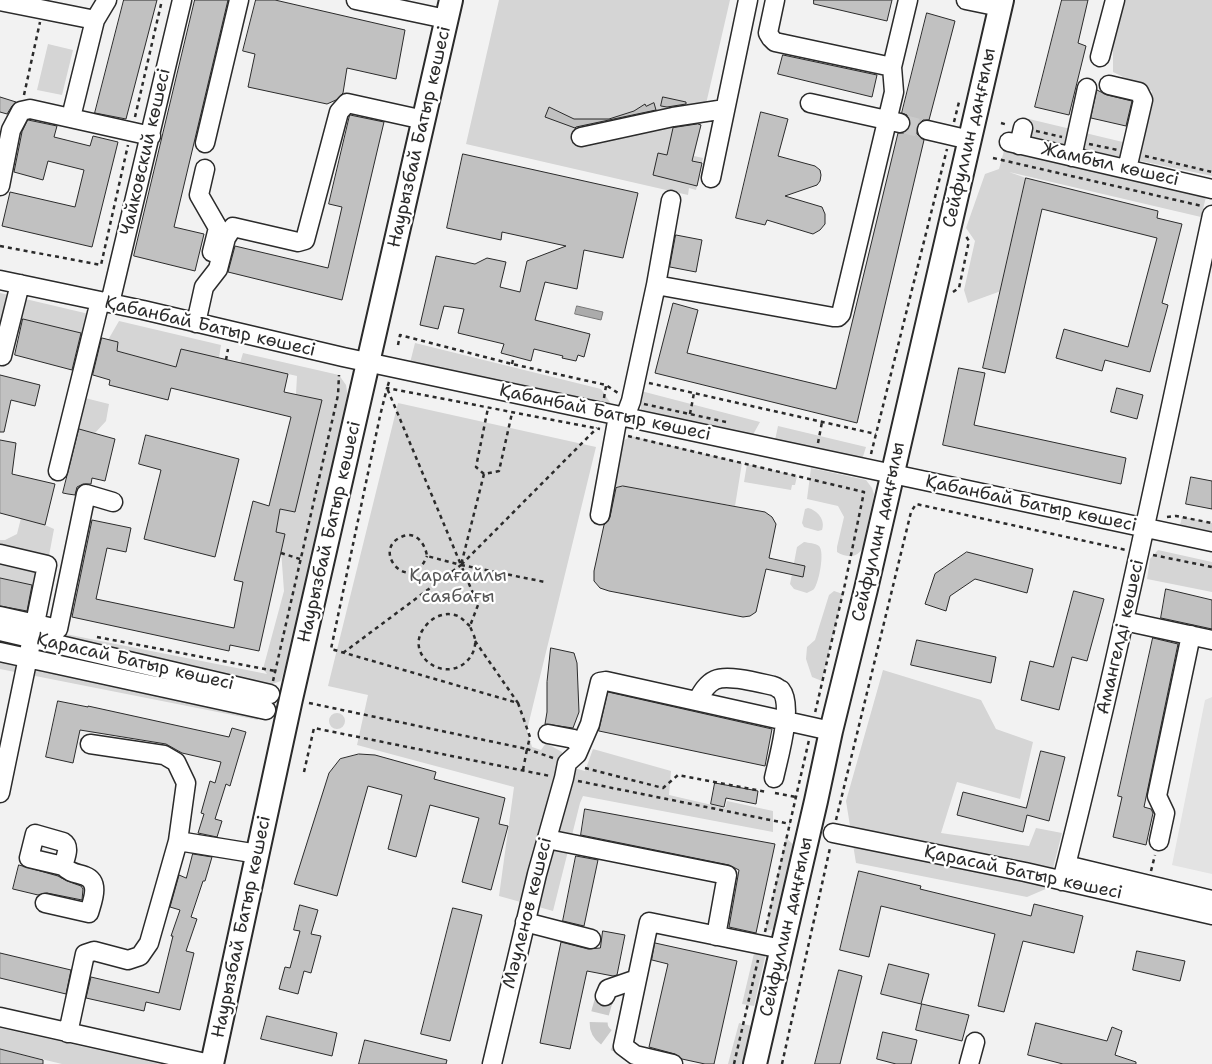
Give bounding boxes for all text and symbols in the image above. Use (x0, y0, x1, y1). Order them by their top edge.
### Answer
street label: Наурызбай Батыр көшесі (384, 24, 456, 250)
street label: Сейфуллин даңғылы (939, 46, 1001, 230)
street label: Чайковский көшесі (116, 66, 176, 238)
street label: Жамбыл көшесі (1039, 139, 1181, 191)
street label: Қабанбай Батыр көшесі (102, 292, 318, 362)
street label: Қабанбай Батыр көшесі (497, 380, 713, 446)
street label: Наурызбай Батыр көшесі (294, 419, 366, 645)
street label: Сейфуллин даңғылы (848, 440, 910, 624)
street label: Қабанбай Батыр көшесі (923, 471, 1139, 537)
street label: Амангелді көшесі (1093, 557, 1149, 717)
park label: Қарағайлы саябағы (409, 565, 507, 608)
street label: Қарасай Батыр көшесі (34, 629, 236, 695)
street label: Наурызбай Батыр көшесі (208, 814, 276, 1040)
street label: Мәуленов көшесі (499, 835, 557, 991)
street label: Сейфуллин даңғылы (756, 835, 818, 1019)
street label: Қарасай Батыр көшесі (922, 841, 1124, 905)

